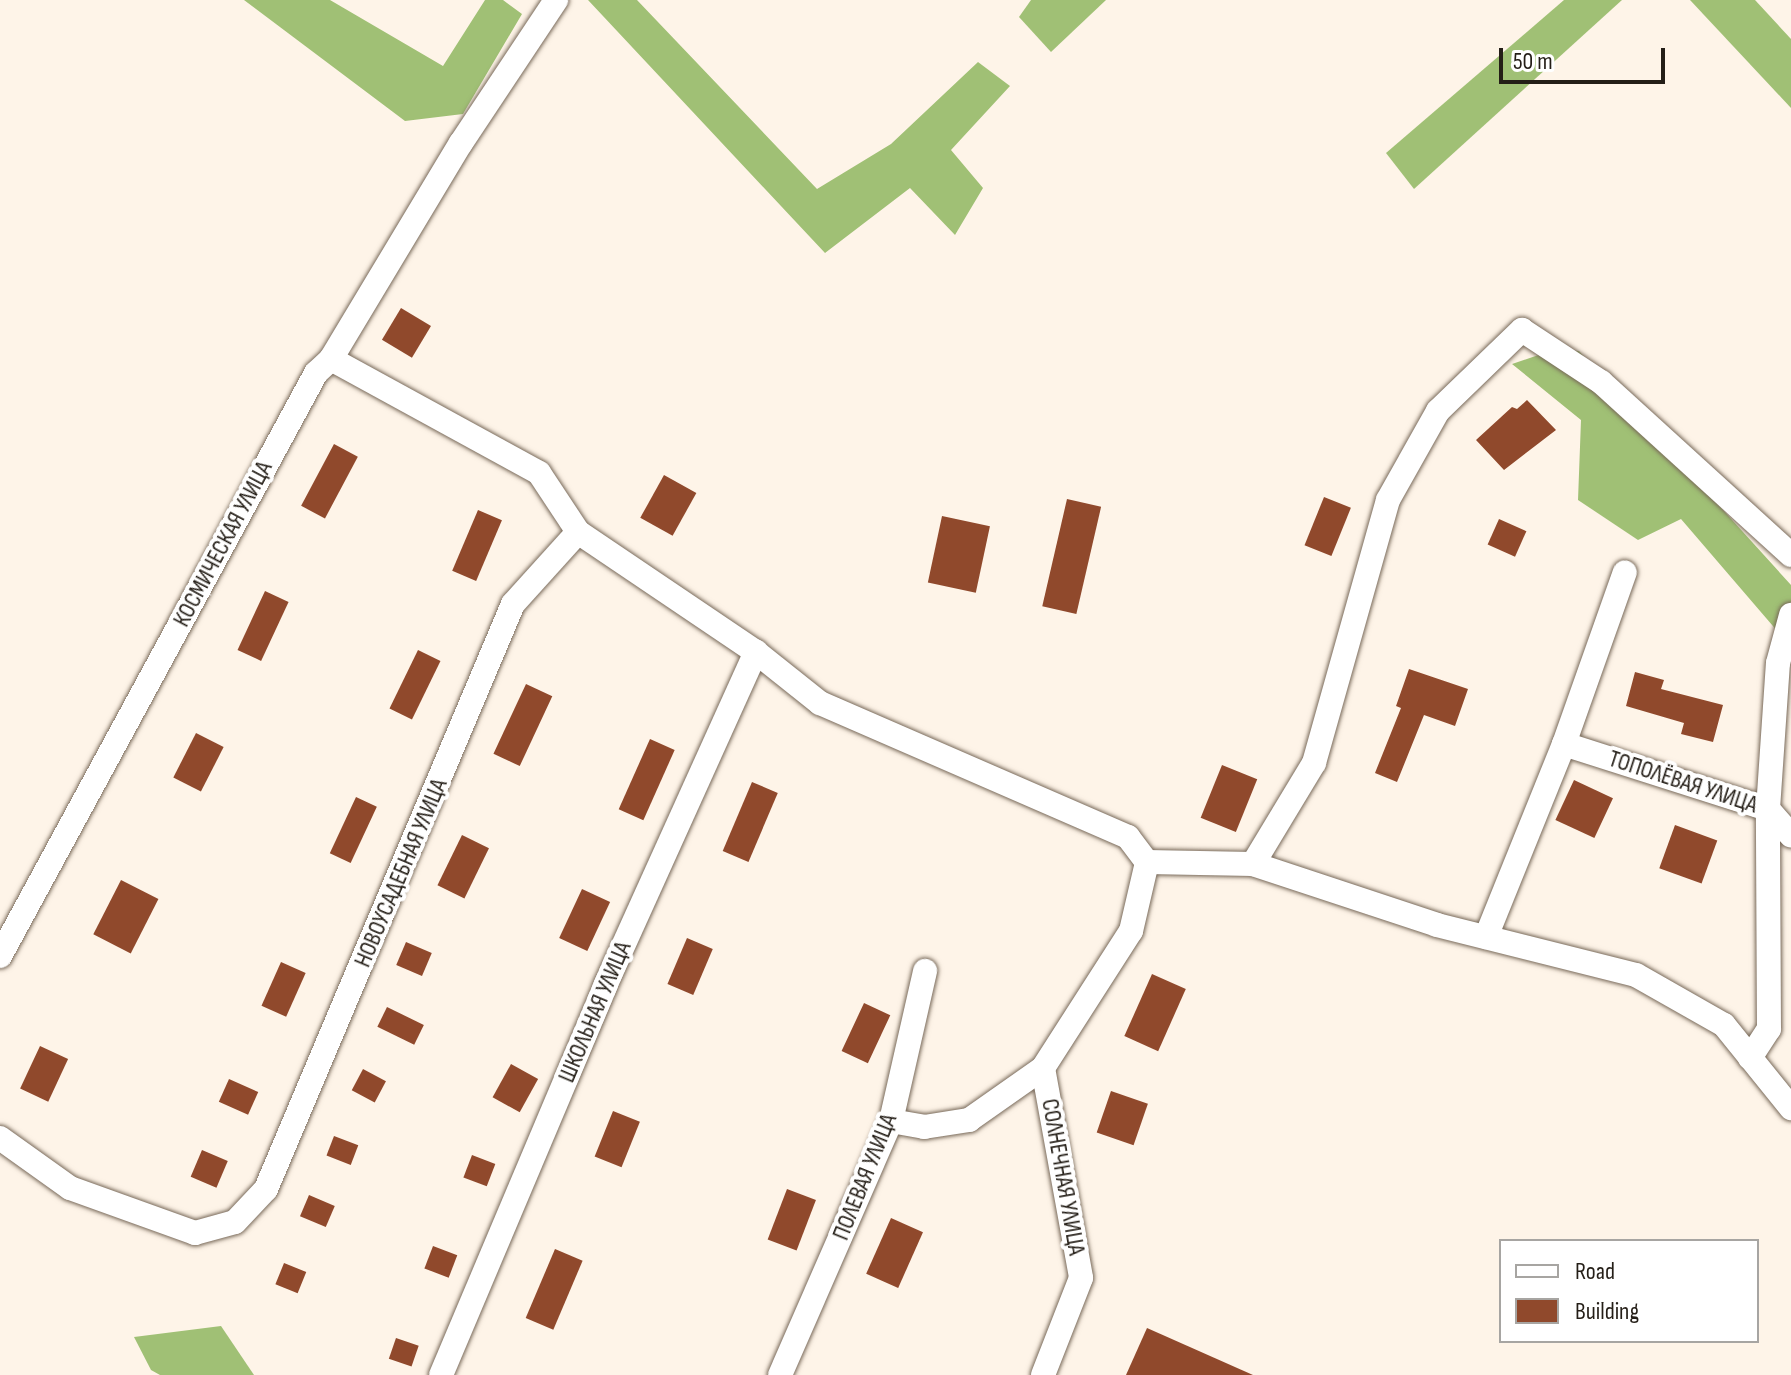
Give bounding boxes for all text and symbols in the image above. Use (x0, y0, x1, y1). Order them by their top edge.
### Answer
scale bar (1503, 32, 1669, 82)
text: 50 m (1513, 47, 1553, 76)
street label: КОСМИЧЕСКАЯ УЛИЦА (167, 456, 279, 632)
street label: ТОПОЛЁВАЯ УЛИЦА (1605, 744, 1761, 820)
street label: НОВОУСАДЕБНАЯ УЛИЦА (348, 775, 454, 971)
street label: ШКОЛЬНАЯ УЛИЦА (552, 937, 638, 1087)
street label: СОЛНЕЧНАЯ УЛИЦА (1035, 1097, 1091, 1257)
street label: ПОЛЕВАЯ УЛИЦА (827, 1110, 903, 1244)
legend (1499, 1239, 1759, 1343)
text: Road (1575, 1257, 1615, 1286)
text: Building (1575, 1297, 1639, 1326)

